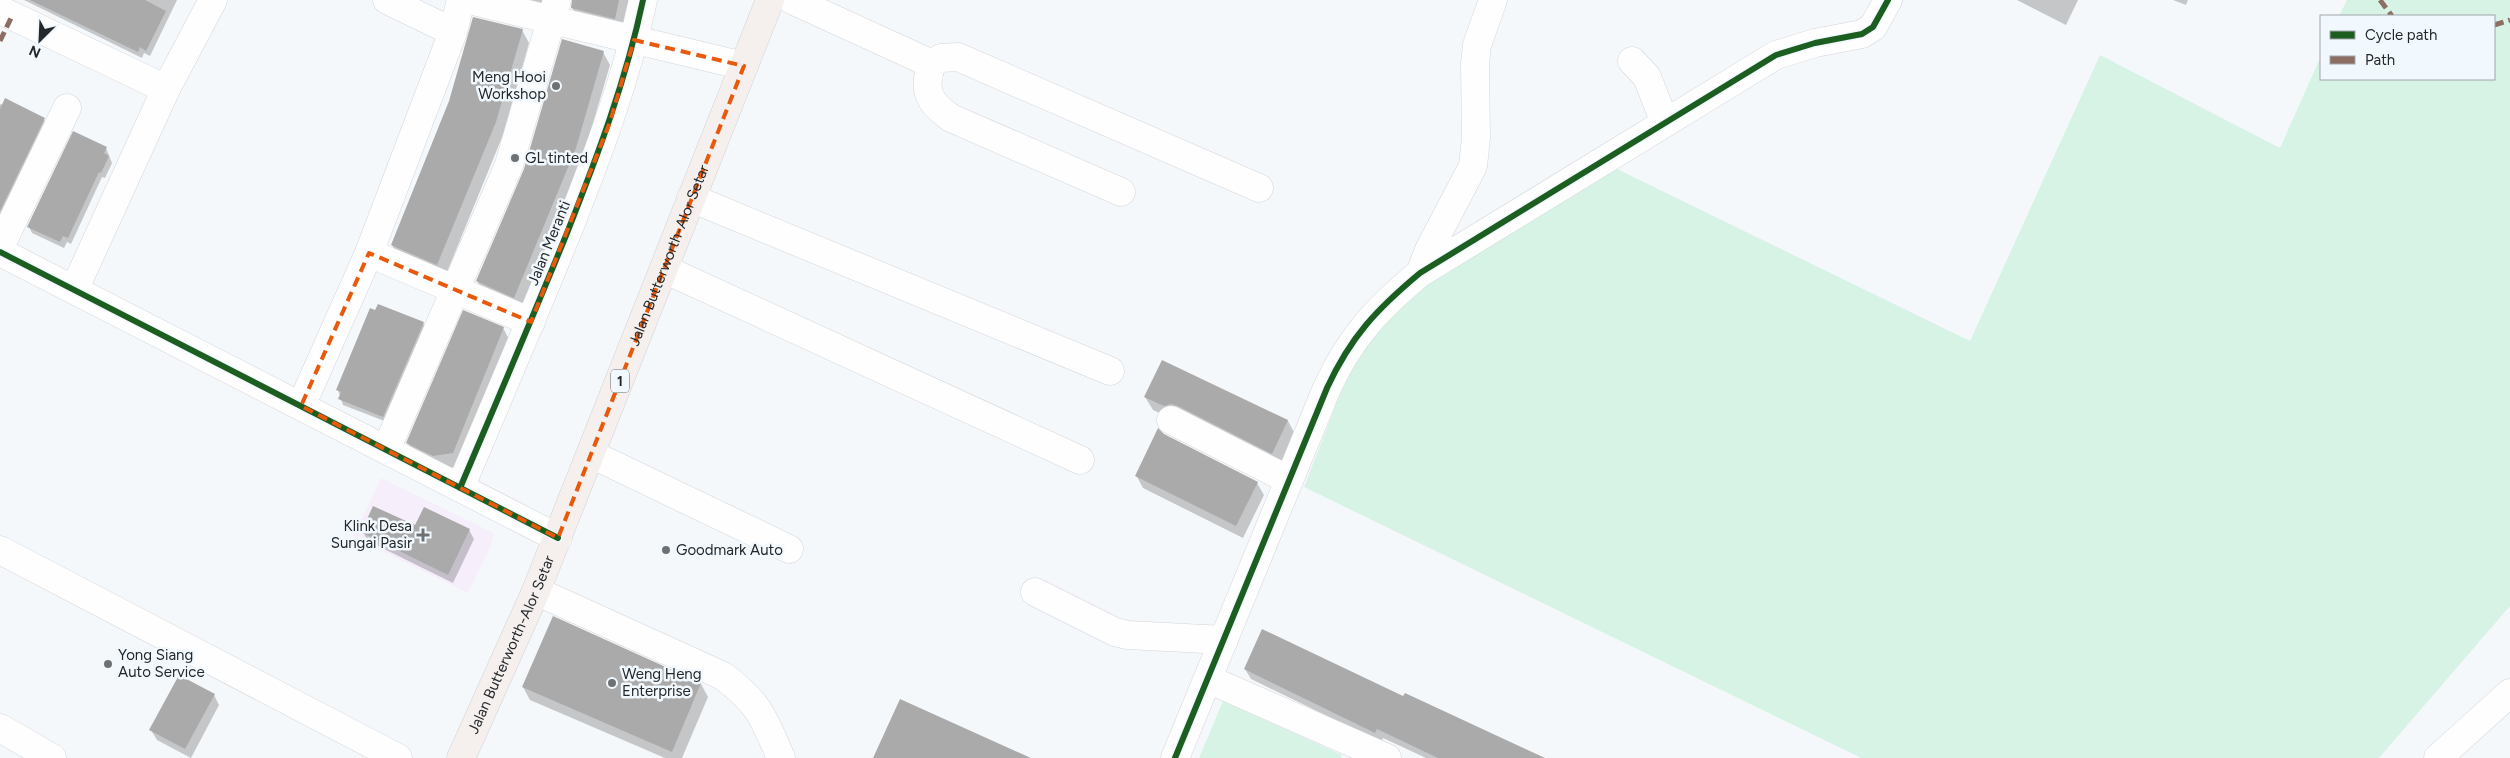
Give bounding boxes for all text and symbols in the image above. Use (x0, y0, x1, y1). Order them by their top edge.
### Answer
north arrow (15, 15, 65, 65)
legend (2320, 15, 2495, 80)
text: Cycle path (2365, 26, 2437, 44)
text: N (27, 41, 43, 61)
text: Path (2365, 51, 2395, 69)
place label: Meng Hooi Workshop (472, 68, 546, 103)
marker: Meng Hooi Workshop (550, 80, 562, 92)
place label: GL tinted (525, 149, 588, 167)
marker: GL tinted (509, 152, 521, 164)
street label: Jalan Butterworth-Alor Setar (625, 162, 713, 348)
street label: Jalan Meranti (524, 198, 574, 288)
road number: 1 (611, 370, 629, 392)
place label: Klink Desa Sungai Pasir (331, 517, 412, 552)
marker: Klink Desa Sungai Pasir (416, 528, 430, 542)
place label: Goodmark Auto (676, 541, 783, 559)
marker: Goodmark Auto (660, 544, 672, 556)
street label: Jalan Butterworth-Alor Setar (464, 553, 558, 737)
place label: Yong Siang Auto Service (118, 646, 205, 681)
marker: Yong Siang Auto Service (102, 658, 114, 670)
place label: Weng Heng Enterprise (622, 665, 702, 700)
marker: Weng Heng Enterprise (606, 677, 618, 689)

